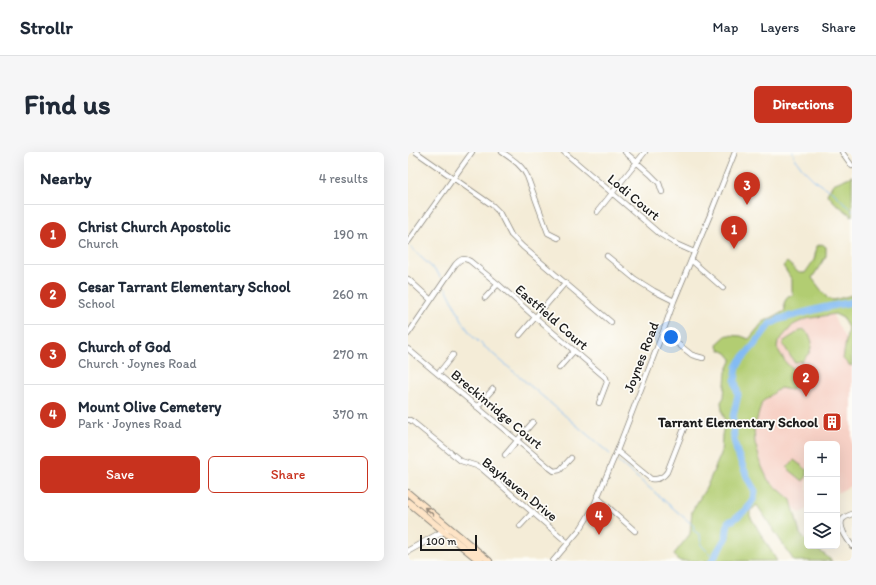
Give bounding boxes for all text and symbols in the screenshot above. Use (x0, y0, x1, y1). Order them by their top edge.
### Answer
text: Strollr (20, 16, 73, 39)
text: Map (713, 19, 738, 36)
text: Layers (760, 19, 799, 36)
text: Share (821, 19, 856, 36)
button: Directions (754, 86, 852, 123)
text: Find us (24, 87, 111, 121)
text: Nearby (40, 168, 92, 188)
text: 4 results (319, 171, 368, 186)
street label: Lodi Court (604, 171, 663, 224)
pin: 3 (734, 172, 760, 205)
pin: 1 (721, 216, 747, 249)
text: Christ Church Apostolic (78, 218, 231, 236)
text: 1 (50, 227, 56, 242)
text: 190 m (333, 227, 368, 242)
text: Church (78, 236, 119, 251)
text: Cesar Tarrant Elementary School (78, 278, 291, 296)
street label: Eastfield Court (512, 281, 592, 354)
text: 2 (50, 287, 56, 302)
text: 260 m (332, 287, 368, 302)
text: School (78, 296, 115, 311)
street label: Joynes Road (620, 319, 663, 395)
your location (661, 327, 681, 347)
text: Church of God (78, 338, 171, 356)
text: 3 (49, 347, 57, 362)
text: 270 m (333, 347, 368, 362)
text: Church · Joynes Road (78, 356, 197, 371)
pin: 2 (793, 364, 819, 397)
street label: Breckinridge Court (447, 366, 546, 453)
text: Mount Olive Cemetery (78, 398, 221, 416)
text: 4 (49, 407, 57, 422)
text: 370 m (333, 407, 368, 422)
building icon: Tarrant Elementary School (821, 411, 843, 433)
place label: Tarrant Elementary School (657, 414, 819, 431)
text: Park · Joynes Road (78, 416, 182, 431)
map controls (804, 441, 840, 549)
button: + (804, 441, 840, 477)
street label: Bayhaven Drive (478, 454, 561, 525)
button: Save (40, 456, 200, 493)
button: Share (208, 456, 368, 493)
button: − (804, 477, 840, 513)
pin: 4 (586, 502, 612, 535)
one-way arrow (423, 506, 434, 515)
button: layers (804, 513, 840, 549)
scale bar (420, 533, 477, 552)
text: 100 m (426, 535, 456, 548)

